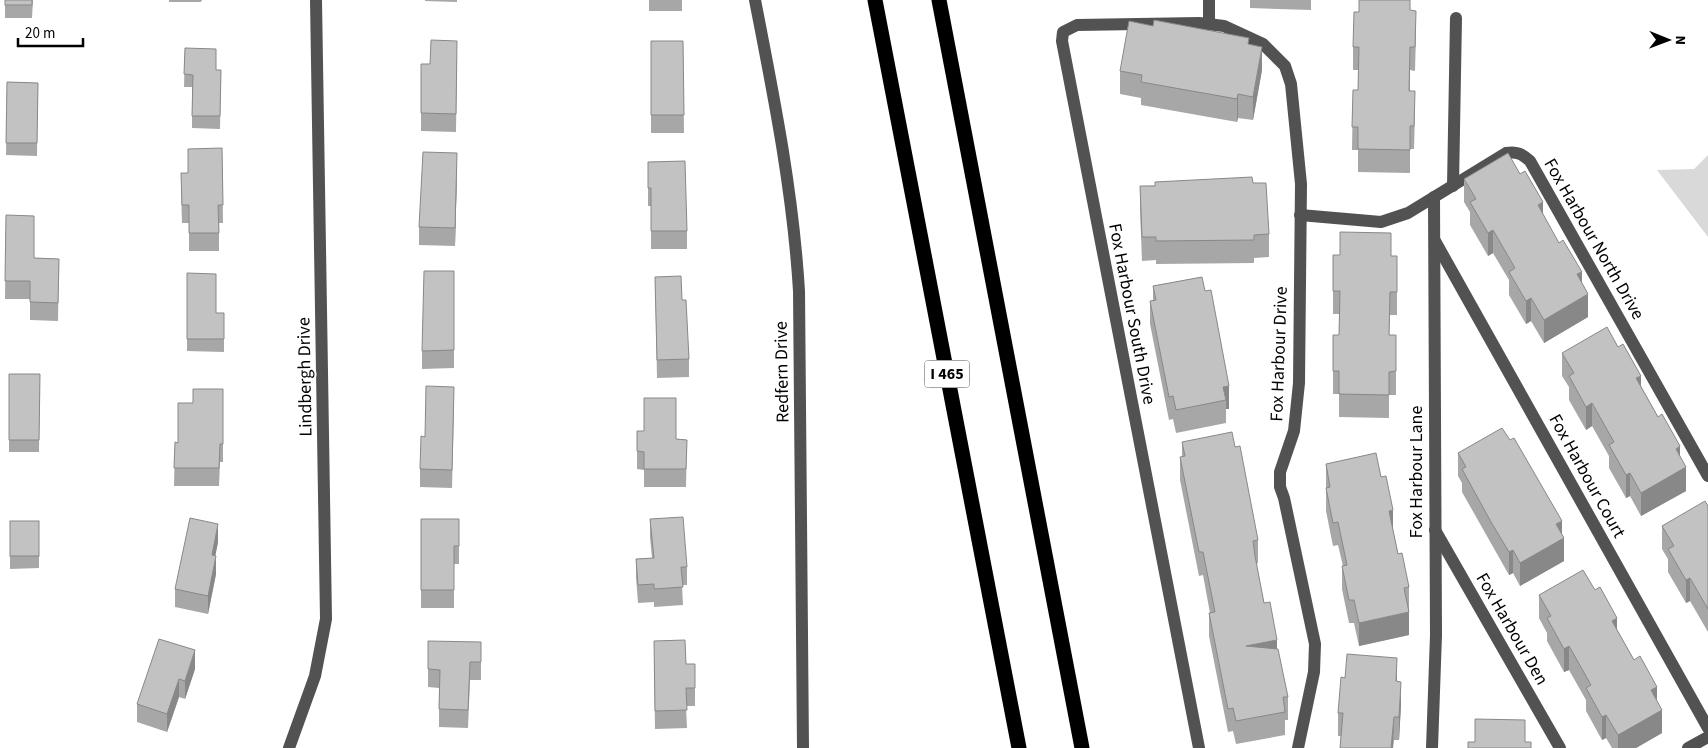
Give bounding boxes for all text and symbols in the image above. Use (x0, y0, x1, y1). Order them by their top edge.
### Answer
scale bar (18, 15, 82, 47)
north arrow (1643, 15, 1693, 65)
text: 20 m (25, 23, 55, 44)
text: N (1670, 35, 1690, 45)
street label: Fox Harbour North Drive (1538, 154, 1650, 324)
street label: Fox Harbour South Drive (1102, 221, 1162, 407)
street label: Fox Harbour Drive (1264, 286, 1294, 422)
street label: Lindbergh Drive (291, 317, 319, 437)
street label: Redfern Drive (769, 321, 795, 423)
road number: I 465 (924, 360, 970, 388)
street label: Fox Harbour Lane (1404, 406, 1429, 538)
street label: Fox Harbour Court (1543, 409, 1631, 543)
street label: Fox Harbour Den (1470, 568, 1554, 690)

